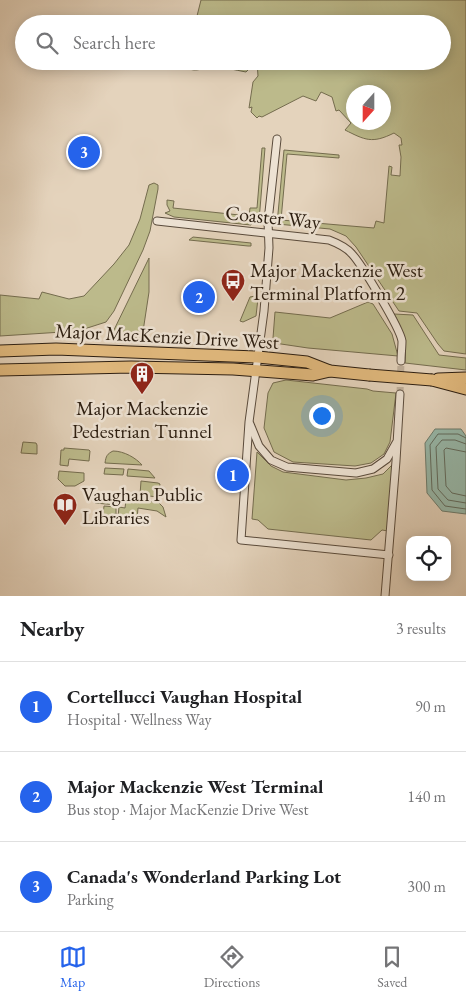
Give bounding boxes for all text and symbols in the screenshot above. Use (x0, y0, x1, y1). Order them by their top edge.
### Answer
search box (15, 15, 451, 70)
icon: search (33, 29, 61, 57)
text: Search here (73, 30, 155, 55)
north arrow (346, 85, 391, 130)
pin: 3 (68, 133, 100, 171)
street label: Coaster Way (224, 199, 322, 235)
place label: Major Mackenzie West Terminal Platform 2 (250, 257, 424, 306)
bus stop icon: Major Mackenzie West Terminal Platform 2 (220, 268, 246, 302)
pin: 2 (183, 278, 215, 316)
street label: Major MacKenzie Drive West (54, 317, 280, 355)
building icon: Major Mackenzie Pedestrian Tunnel (129, 361, 155, 395)
place label: Major Mackenzie Pedestrian Tunnel (72, 395, 212, 444)
your location (309, 403, 335, 429)
pin: 1 (217, 456, 249, 494)
place label: Vaughan Public Libraries (82, 481, 203, 530)
library icon: Vaughan Public Libraries (52, 492, 78, 526)
map controls (406, 536, 451, 581)
button: locate (406, 536, 451, 581)
text: Nearby (20, 615, 84, 642)
text: 3 results (396, 618, 446, 639)
text: Cortellucci Vaughan Hospital (67, 684, 302, 709)
text: 1 (32, 696, 40, 717)
text: 90 m (415, 696, 446, 717)
text: Hospital · Wellness Way (67, 709, 212, 730)
text: Major Mackenzie West Terminal (67, 774, 323, 799)
text: 2 (32, 786, 40, 807)
text: 140 m (407, 786, 446, 807)
text: Bus stop · Major MacKenzie Drive West (67, 799, 308, 820)
text: Canada's Wonderland Parking Lot (67, 864, 341, 889)
text: 3 (32, 876, 40, 897)
text: 300 m (407, 876, 446, 897)
text: Parking (67, 889, 114, 910)
tab: Map (59, 943, 87, 991)
tab: Directions (204, 943, 260, 991)
tab: Saved (377, 943, 407, 991)

